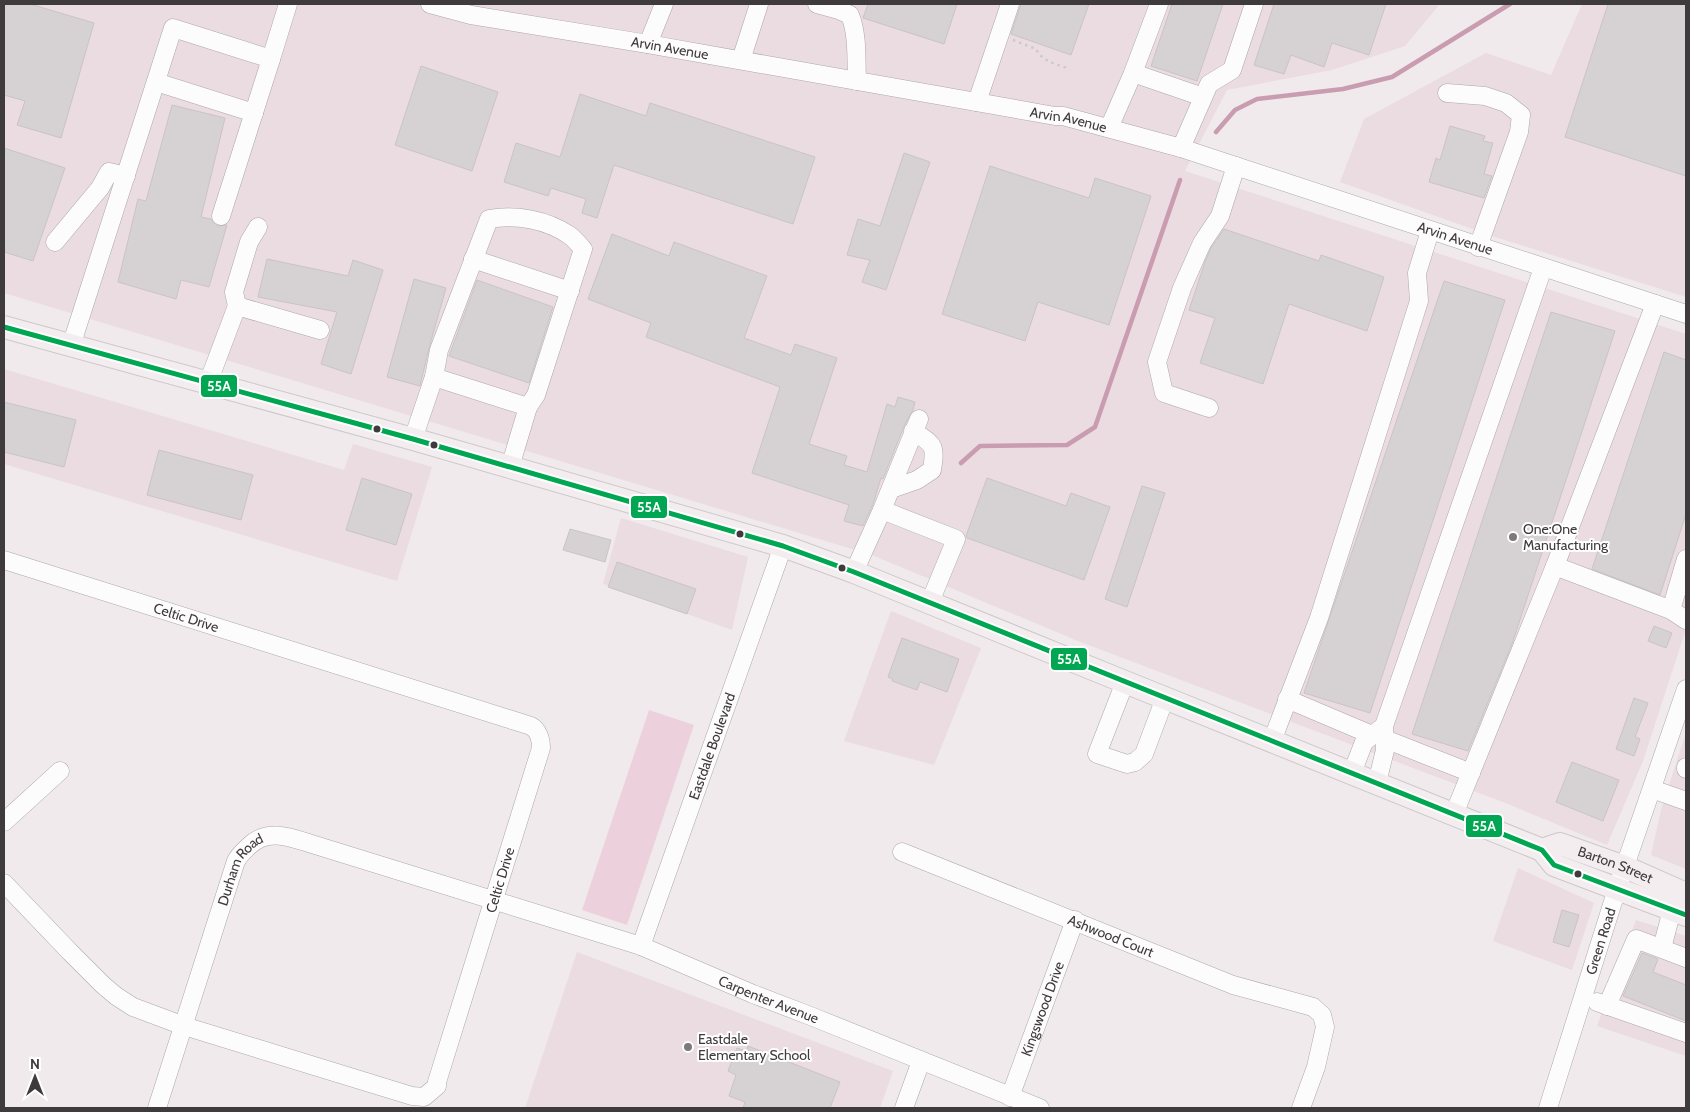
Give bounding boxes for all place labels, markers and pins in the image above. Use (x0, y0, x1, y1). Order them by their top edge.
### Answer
unlabelled marker (372, 424, 382, 434)
unlabelled marker (429, 440, 439, 450)
place label: One:One Manufacturing (1523, 520, 1609, 554)
unlabelled marker (735, 529, 745, 539)
marker: One:One Manufacturing (1507, 531, 1519, 543)
unlabelled marker (837, 563, 847, 573)
unlabelled marker (1573, 869, 1583, 879)
place label: Eastdale Elementary School (698, 1030, 811, 1064)
marker: Eastdale Elementary School (682, 1041, 694, 1053)

